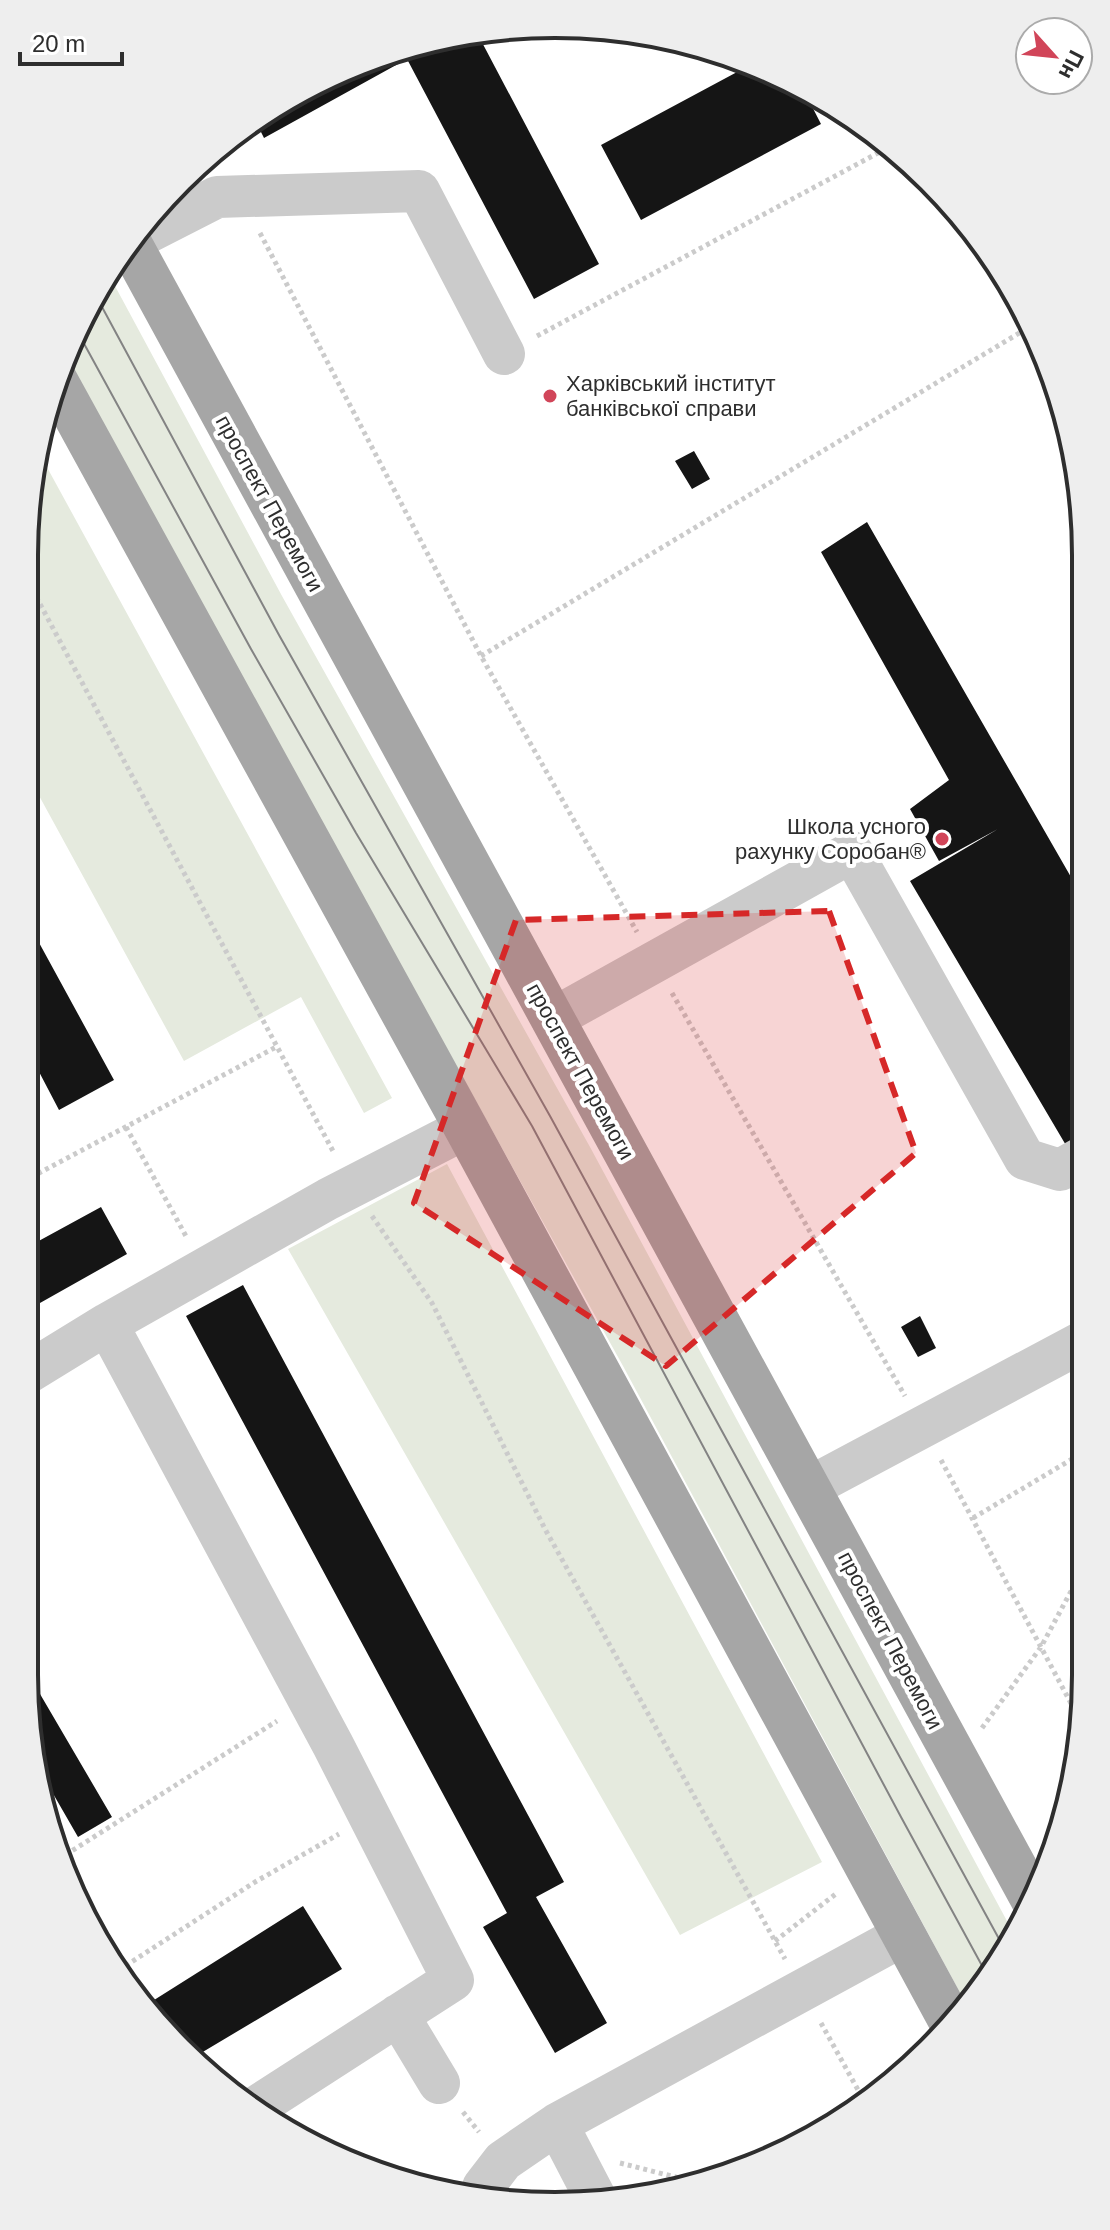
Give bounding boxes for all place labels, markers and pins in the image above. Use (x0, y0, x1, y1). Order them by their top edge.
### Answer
place label: Харківський інститут банківської справи (566, 371, 776, 421)
marker: Харківський інститут банківської справи (541, 387, 559, 405)
place label: Школа усного рахунку Соробан® (735, 814, 926, 864)
marker: Школа усного рахунку Соробан® (933, 830, 951, 848)

